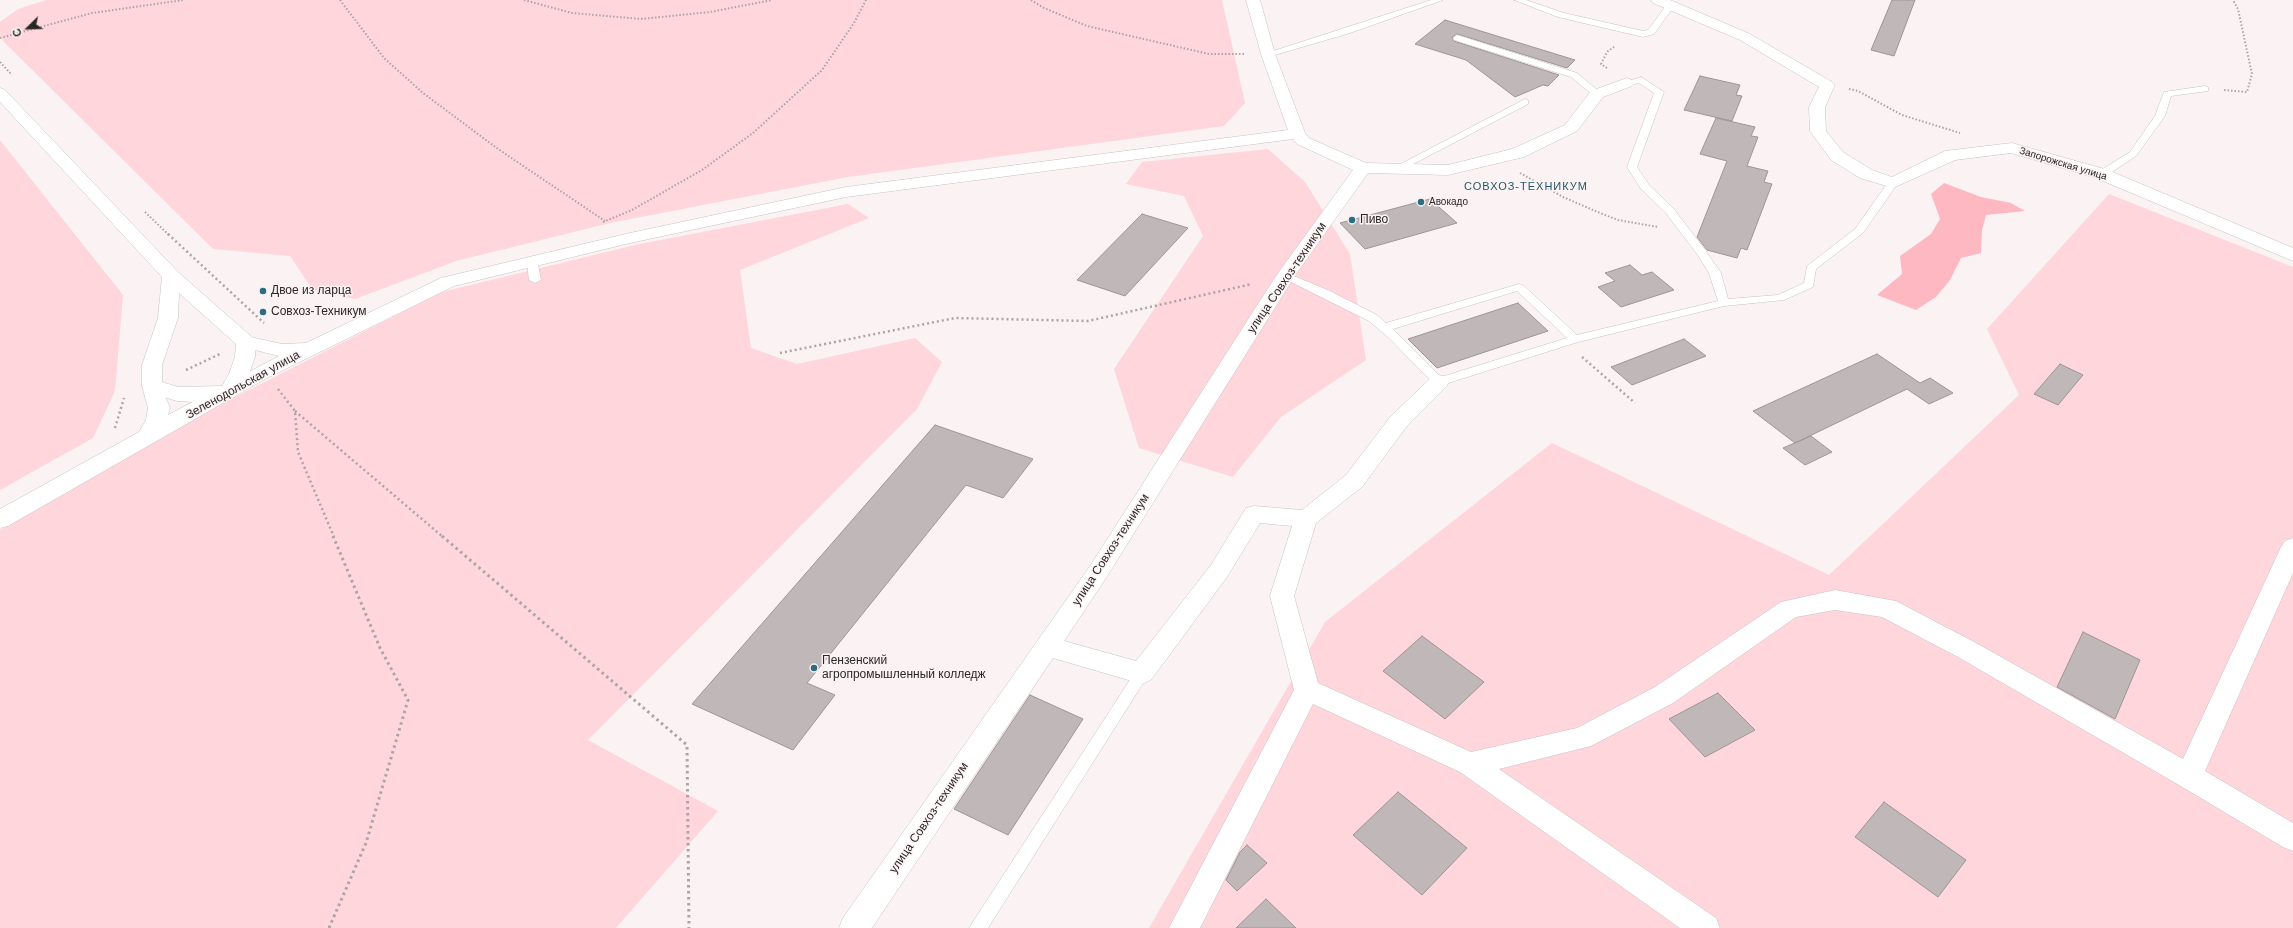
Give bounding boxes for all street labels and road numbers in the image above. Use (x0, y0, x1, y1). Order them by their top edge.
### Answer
street label: Запорожская улица (2018, 145, 2108, 183)
street label: улица Совхоз-техникум (1245, 220, 1329, 336)
street label: Зеленодольская улица (184, 348, 302, 422)
street label: улица Совхоз-техникум (1069, 491, 1153, 609)
street label: улица Совхоз-техникум (887, 760, 971, 876)

